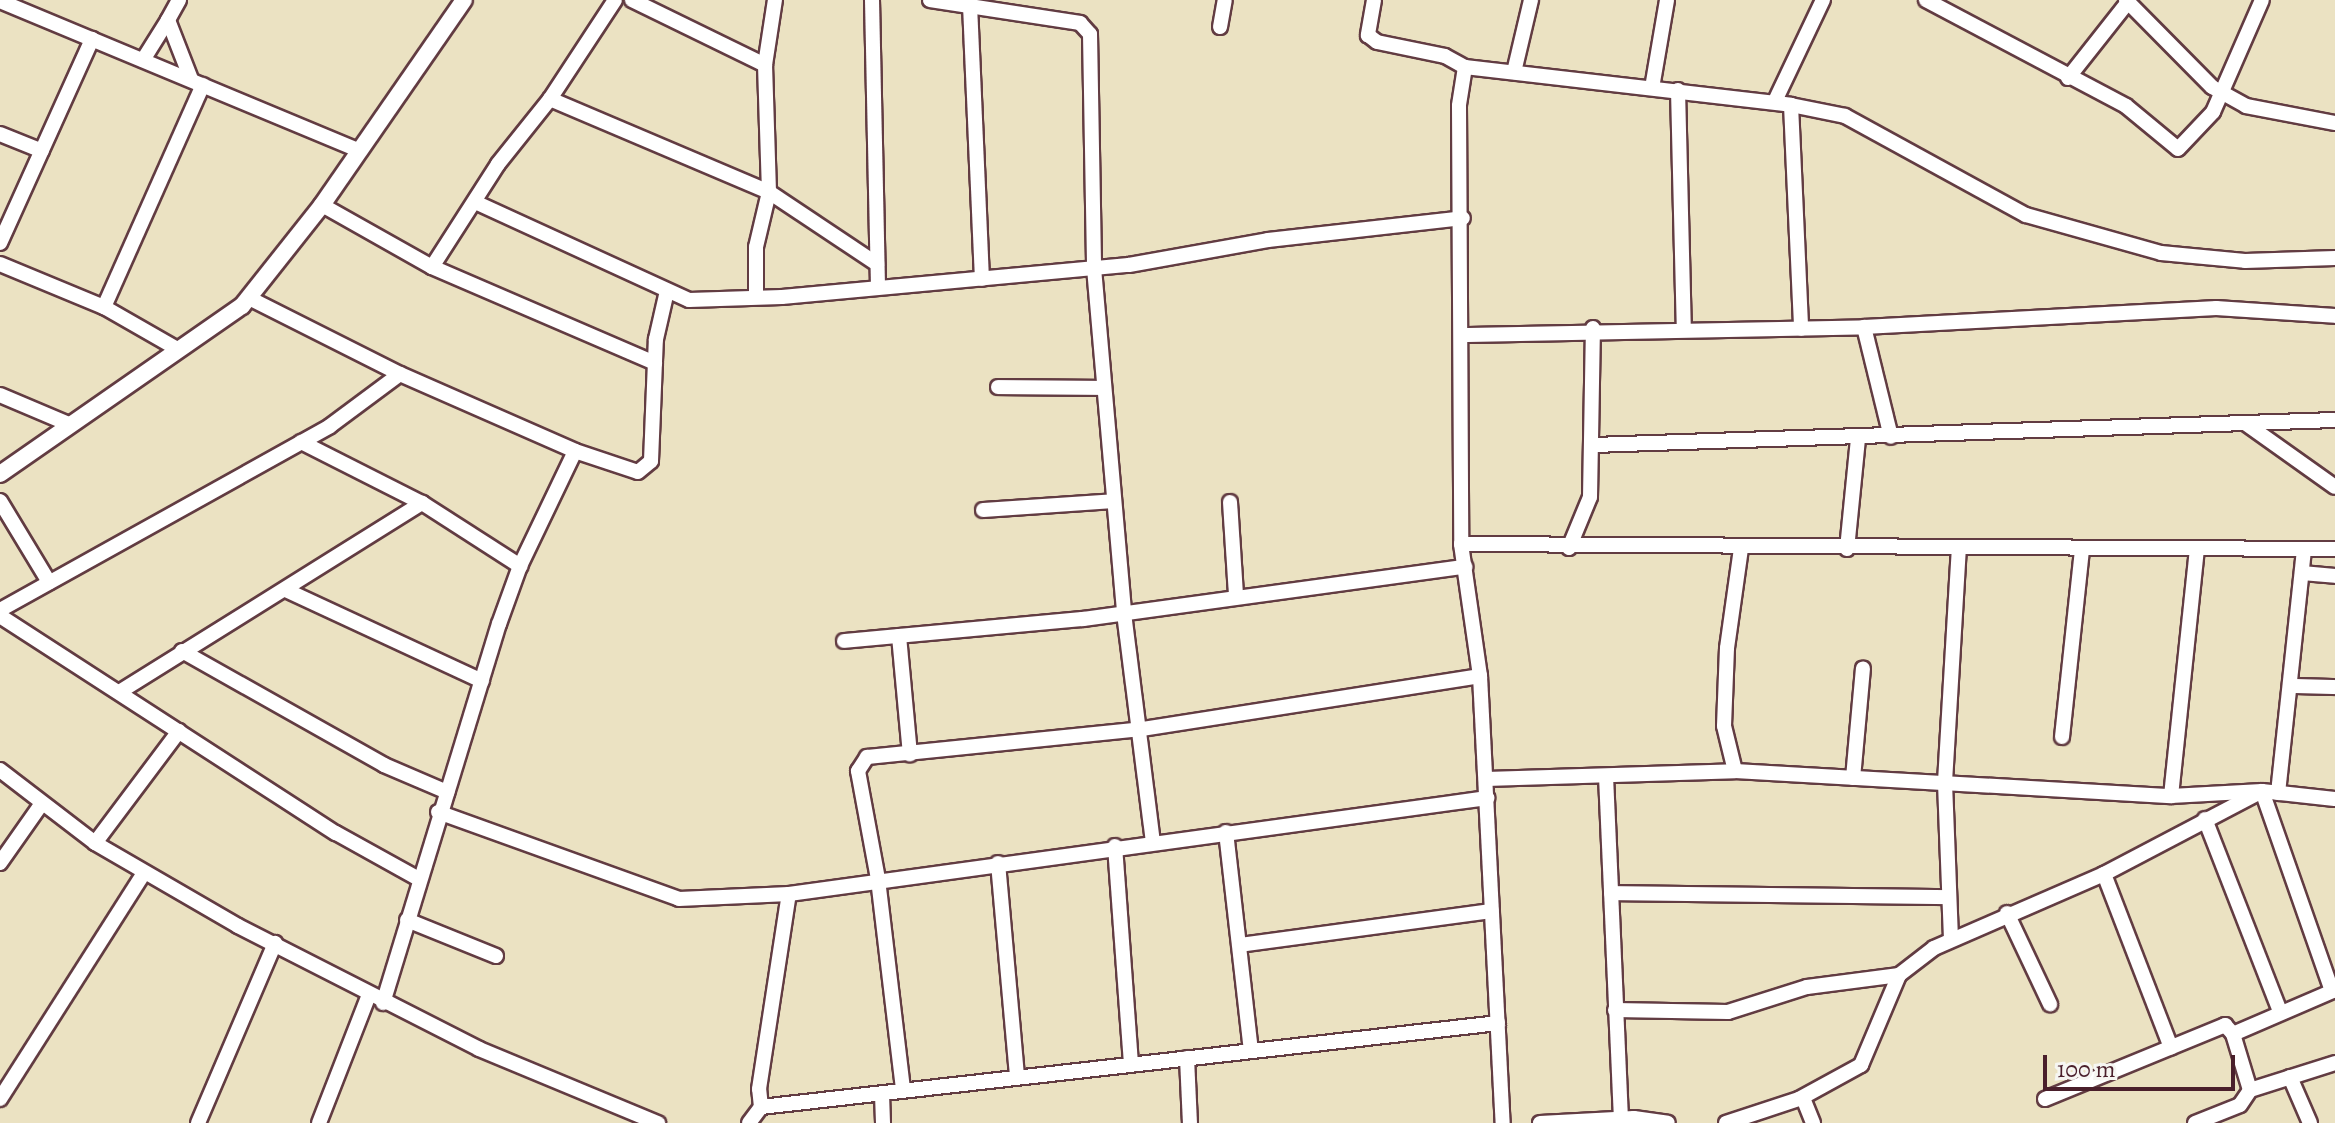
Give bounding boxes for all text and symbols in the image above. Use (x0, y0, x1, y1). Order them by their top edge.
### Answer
scale bar (2047, 1039, 2239, 1089)
text: 100 m (2057, 1053, 2116, 1085)

